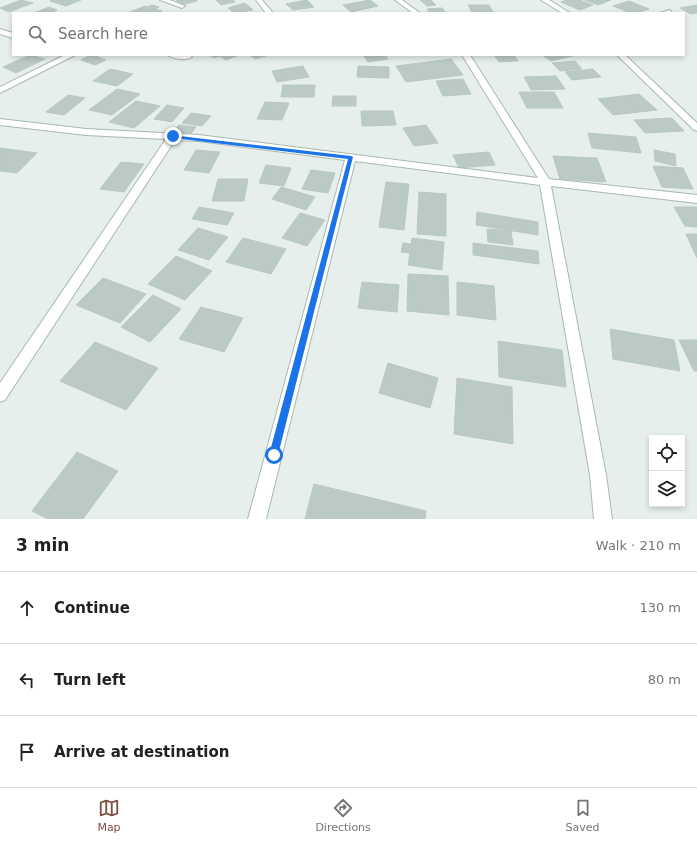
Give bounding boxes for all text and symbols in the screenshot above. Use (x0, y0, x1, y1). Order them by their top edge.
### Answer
search box (12, 12, 685, 56)
icon: search (26, 23, 48, 45)
text: Search here (58, 25, 148, 43)
route end (164, 127, 182, 145)
map controls (649, 435, 685, 507)
button: locate (649, 435, 685, 471)
route start (265, 446, 283, 464)
button: layers (649, 471, 685, 507)
text: 3 min (16, 535, 69, 555)
text: Walk · 210 m (596, 538, 681, 553)
icon: ahead (16, 597, 38, 619)
text: Continue (54, 599, 130, 617)
text: 130 m (639, 600, 681, 615)
icon: left (16, 669, 38, 691)
text: Turn left (54, 671, 126, 689)
text: 80 m (648, 672, 681, 687)
icon: arrive (16, 741, 38, 763)
text: Arrive at destination (54, 743, 229, 761)
tab: Map (97, 797, 121, 834)
tab: Directions (315, 797, 371, 834)
tab: Saved (566, 797, 600, 834)

